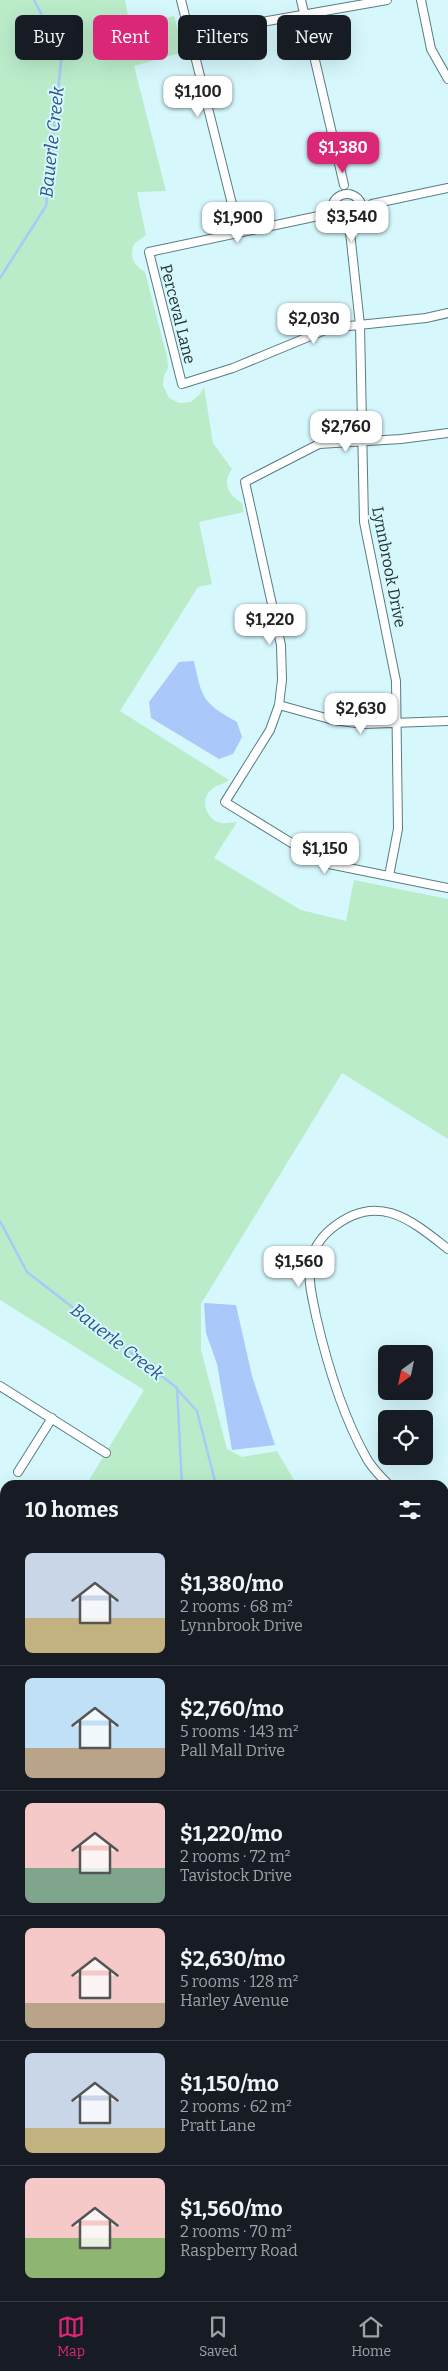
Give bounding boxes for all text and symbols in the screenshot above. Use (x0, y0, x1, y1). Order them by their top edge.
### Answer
chip: Buy (15, 15, 83, 60)
chip: Rent (93, 15, 168, 60)
chip: Filters (178, 15, 267, 60)
chip: New (277, 15, 351, 60)
pin: $1,100 (157, 76, 239, 118)
text: $1,100 (174, 82, 222, 101)
water label: Bauerle Creek (35, 85, 69, 199)
pin: $1,380 (302, 132, 384, 174)
text: $1,380 (318, 138, 368, 157)
pin: $3,540 (311, 200, 393, 243)
pin: $1,900 (197, 202, 279, 244)
text: $3,540 (327, 207, 377, 226)
text: $1,900 (213, 208, 263, 227)
street label: Perceval Lane (156, 262, 200, 366)
pin: $2,030 (273, 302, 355, 345)
text: $2,030 (288, 309, 340, 328)
pin: $2,760 (305, 410, 387, 453)
text: $2,760 (321, 417, 371, 436)
street label: Lynnbrook Drive (368, 505, 410, 629)
pin: $1,220 (229, 604, 311, 646)
text: $1,220 (246, 610, 294, 629)
pin: $2,630 (320, 692, 402, 735)
text: $2,630 (336, 699, 386, 718)
pin: $1,150 (284, 832, 366, 875)
text: $1,150 (302, 839, 348, 858)
pin: $1,560 (258, 1246, 340, 1288)
text: $1,560 (275, 1252, 323, 1271)
water label: Bauerle Creek (66, 1299, 168, 1385)
north arrow (378, 1345, 432, 1400)
map controls (378, 1345, 433, 1465)
button: locate (378, 1410, 433, 1465)
icon: filters (396, 1496, 424, 1524)
text: 10 homes (25, 1497, 119, 1523)
text: $1,380/mo (180, 1571, 284, 1597)
icon: home (65, 1573, 125, 1633)
text: 2 rooms · 68 m² (180, 1597, 293, 1616)
text: Lynnbrook Drive (180, 1616, 303, 1635)
text: $2,760/mo (180, 1696, 284, 1722)
icon: home (65, 1698, 125, 1758)
text: 5 rooms · 143 m² (180, 1722, 299, 1741)
text: Pall Mall Drive (180, 1741, 285, 1760)
text: $1,220/mo (180, 1821, 283, 1847)
icon: home (65, 1823, 125, 1883)
text: 2 rooms · 72 m² (180, 1847, 290, 1866)
text: Tavistock Drive (180, 1866, 292, 1885)
text: $2,630/mo (180, 1946, 285, 1972)
icon: home (65, 1948, 125, 2008)
text: 5 rooms · 128 m² (180, 1972, 299, 1991)
text: Harley Avenue (180, 1991, 289, 2010)
text: $1,150/mo (180, 2071, 279, 2097)
icon: home (65, 2073, 125, 2133)
text: 2 rooms · 62 m² (180, 2097, 292, 2116)
text: Pratt Lane (180, 2116, 256, 2135)
text: $1,560/mo (180, 2196, 283, 2222)
icon: home (65, 2198, 125, 2258)
text: 2 rooms · 70 m² (180, 2222, 292, 2241)
text: Raspberry Road (180, 2241, 298, 2260)
tab: Map (57, 2313, 85, 2360)
tab: Saved (199, 2313, 237, 2360)
tab: Home (351, 2313, 391, 2360)

